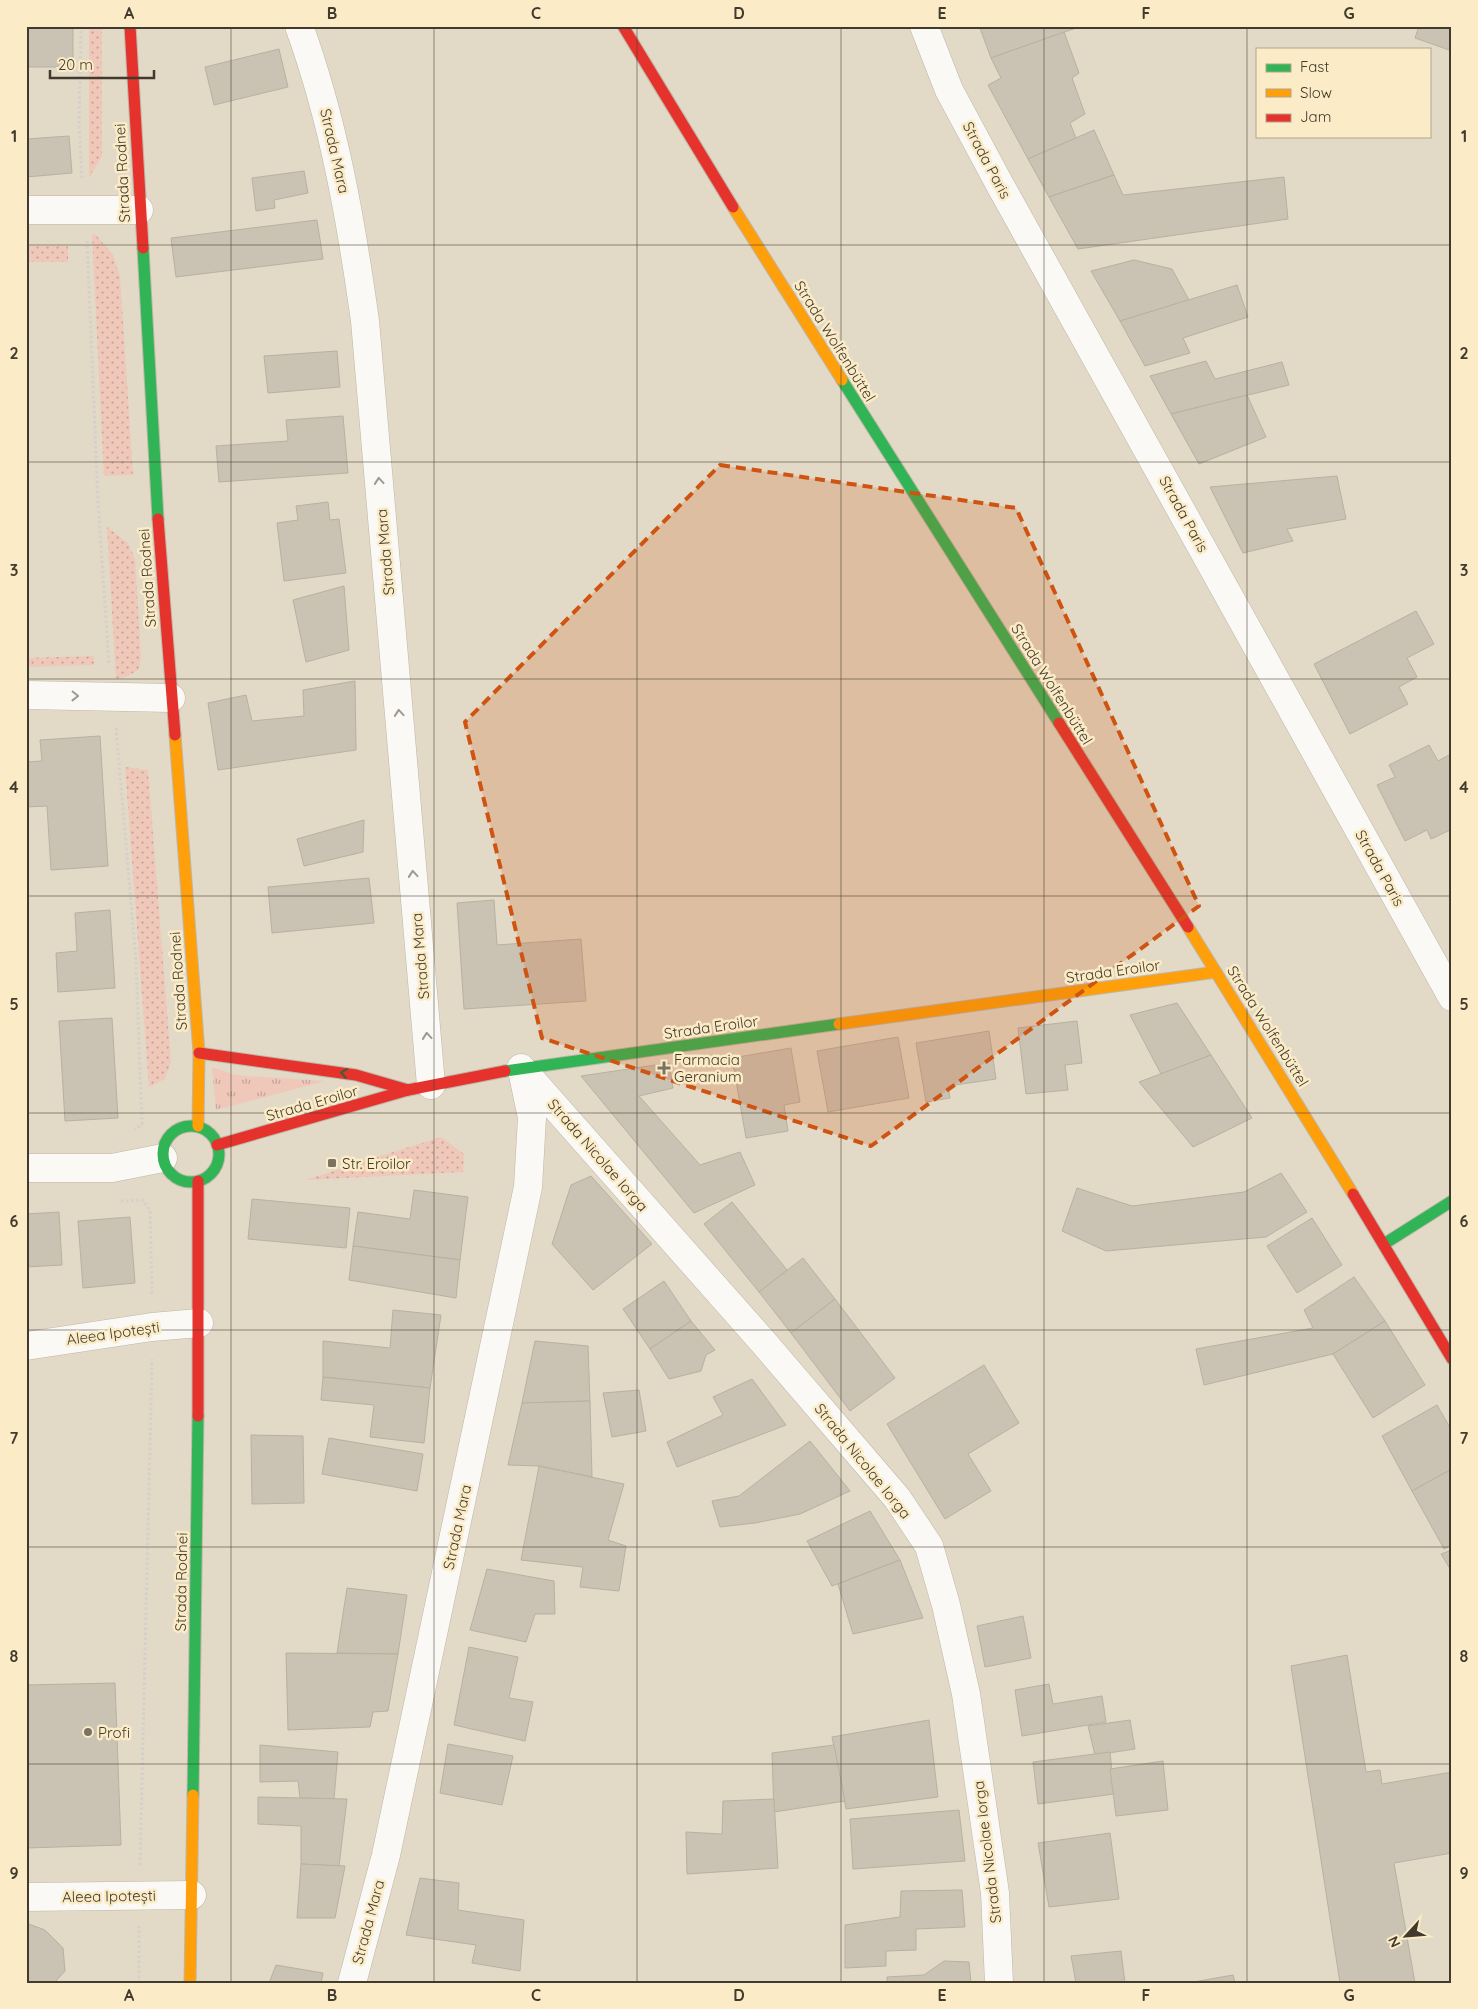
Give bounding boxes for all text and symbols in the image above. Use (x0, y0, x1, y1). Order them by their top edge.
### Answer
text: A (124, 3, 135, 23)
text: B (327, 3, 337, 23)
text: C (531, 3, 541, 23)
text: D (733, 3, 745, 23)
text: E (937, 3, 947, 23)
text: F (1142, 3, 1151, 23)
text: G (1343, 3, 1355, 23)
scale bar (50, 48, 154, 80)
legend (1256, 48, 1430, 138)
text: 20 m (58, 55, 93, 74)
text: Fast (1300, 57, 1329, 76)
text: Slow (1300, 83, 1332, 102)
street label: Strada Mara (316, 107, 354, 195)
text: Jam (1300, 107, 1331, 126)
street label: Strada Paris (959, 118, 1015, 202)
street label: Strada Rodnei (110, 123, 134, 223)
text: 1 (11, 126, 17, 146)
text: 1 (1461, 126, 1467, 146)
street label: Strada Wolfenbüttel (790, 277, 880, 405)
text: 2 (9, 343, 19, 363)
text: 2 (1459, 343, 1469, 363)
street label: Strada Paris (1155, 472, 1213, 556)
one-way arrow (374, 477, 385, 485)
street label: Strada Mara (372, 508, 398, 596)
street label: Strada Rodnei (134, 528, 160, 628)
text: 3 (10, 560, 18, 580)
text: 3 (1460, 560, 1468, 580)
street label: Strada Wolfenbüttel (1007, 620, 1097, 748)
one-way arrow (72, 691, 79, 701)
one-way arrow (394, 708, 405, 716)
text: 4 (9, 777, 19, 797)
text: 4 (1459, 777, 1469, 797)
street label: Strada Paris (1351, 826, 1409, 910)
one-way arrow (408, 870, 419, 878)
street label: Strada Mara (407, 912, 433, 1000)
street label: Strada Rodnei (165, 931, 191, 1031)
street label: Strada Eroilor (1065, 955, 1161, 987)
street label: Strada Wolfenbüttel (1223, 962, 1313, 1090)
text: 5 (9, 994, 19, 1014)
text: 5 (1459, 994, 1469, 1014)
street label: Strada Eroilor (663, 1011, 759, 1043)
one-way arrow (422, 1032, 433, 1040)
place label: Farmacia Geranium (674, 1050, 742, 1086)
marker: Farmacia Geranium (658, 1062, 670, 1074)
one-way arrow (340, 1069, 348, 1079)
street label: Strada Eroilor (264, 1081, 360, 1125)
street label: Strada Nicolae Iorga (544, 1095, 652, 1215)
place label: Str. Eroilor (342, 1154, 411, 1173)
marker: Str. Eroilor (326, 1157, 338, 1169)
text: 6 (10, 1211, 19, 1231)
text: 6 (1460, 1211, 1469, 1231)
street label: Aleea Ipotești (65, 1317, 161, 1349)
street label: Strada Nicolae Iorga (811, 1399, 915, 1523)
text: 7 (10, 1428, 19, 1448)
text: 7 (1460, 1428, 1469, 1448)
street label: Strada Mara (439, 1483, 475, 1571)
street label: Strada Rodnei (171, 1532, 191, 1632)
text: 8 (10, 1646, 19, 1666)
text: 8 (1460, 1646, 1469, 1666)
place label: Profi (98, 1723, 130, 1742)
marker: Profi (82, 1726, 94, 1738)
street label: Strada Nicolae Iorga (969, 1780, 1005, 1924)
text: 9 (9, 1863, 19, 1883)
text: 9 (1459, 1863, 1469, 1883)
street label: Strada Mara (348, 1878, 388, 1966)
street label: Aleea Ipotești (62, 1886, 156, 1906)
north arrow (1380, 1912, 1430, 1962)
text: N (1384, 1933, 1405, 1950)
text: A (124, 1985, 135, 2005)
text: B (327, 1985, 337, 2005)
text: C (531, 1985, 541, 2005)
text: D (733, 1985, 745, 2005)
text: E (937, 1985, 947, 2005)
text: F (1142, 1985, 1151, 2005)
text: G (1343, 1985, 1355, 2005)

